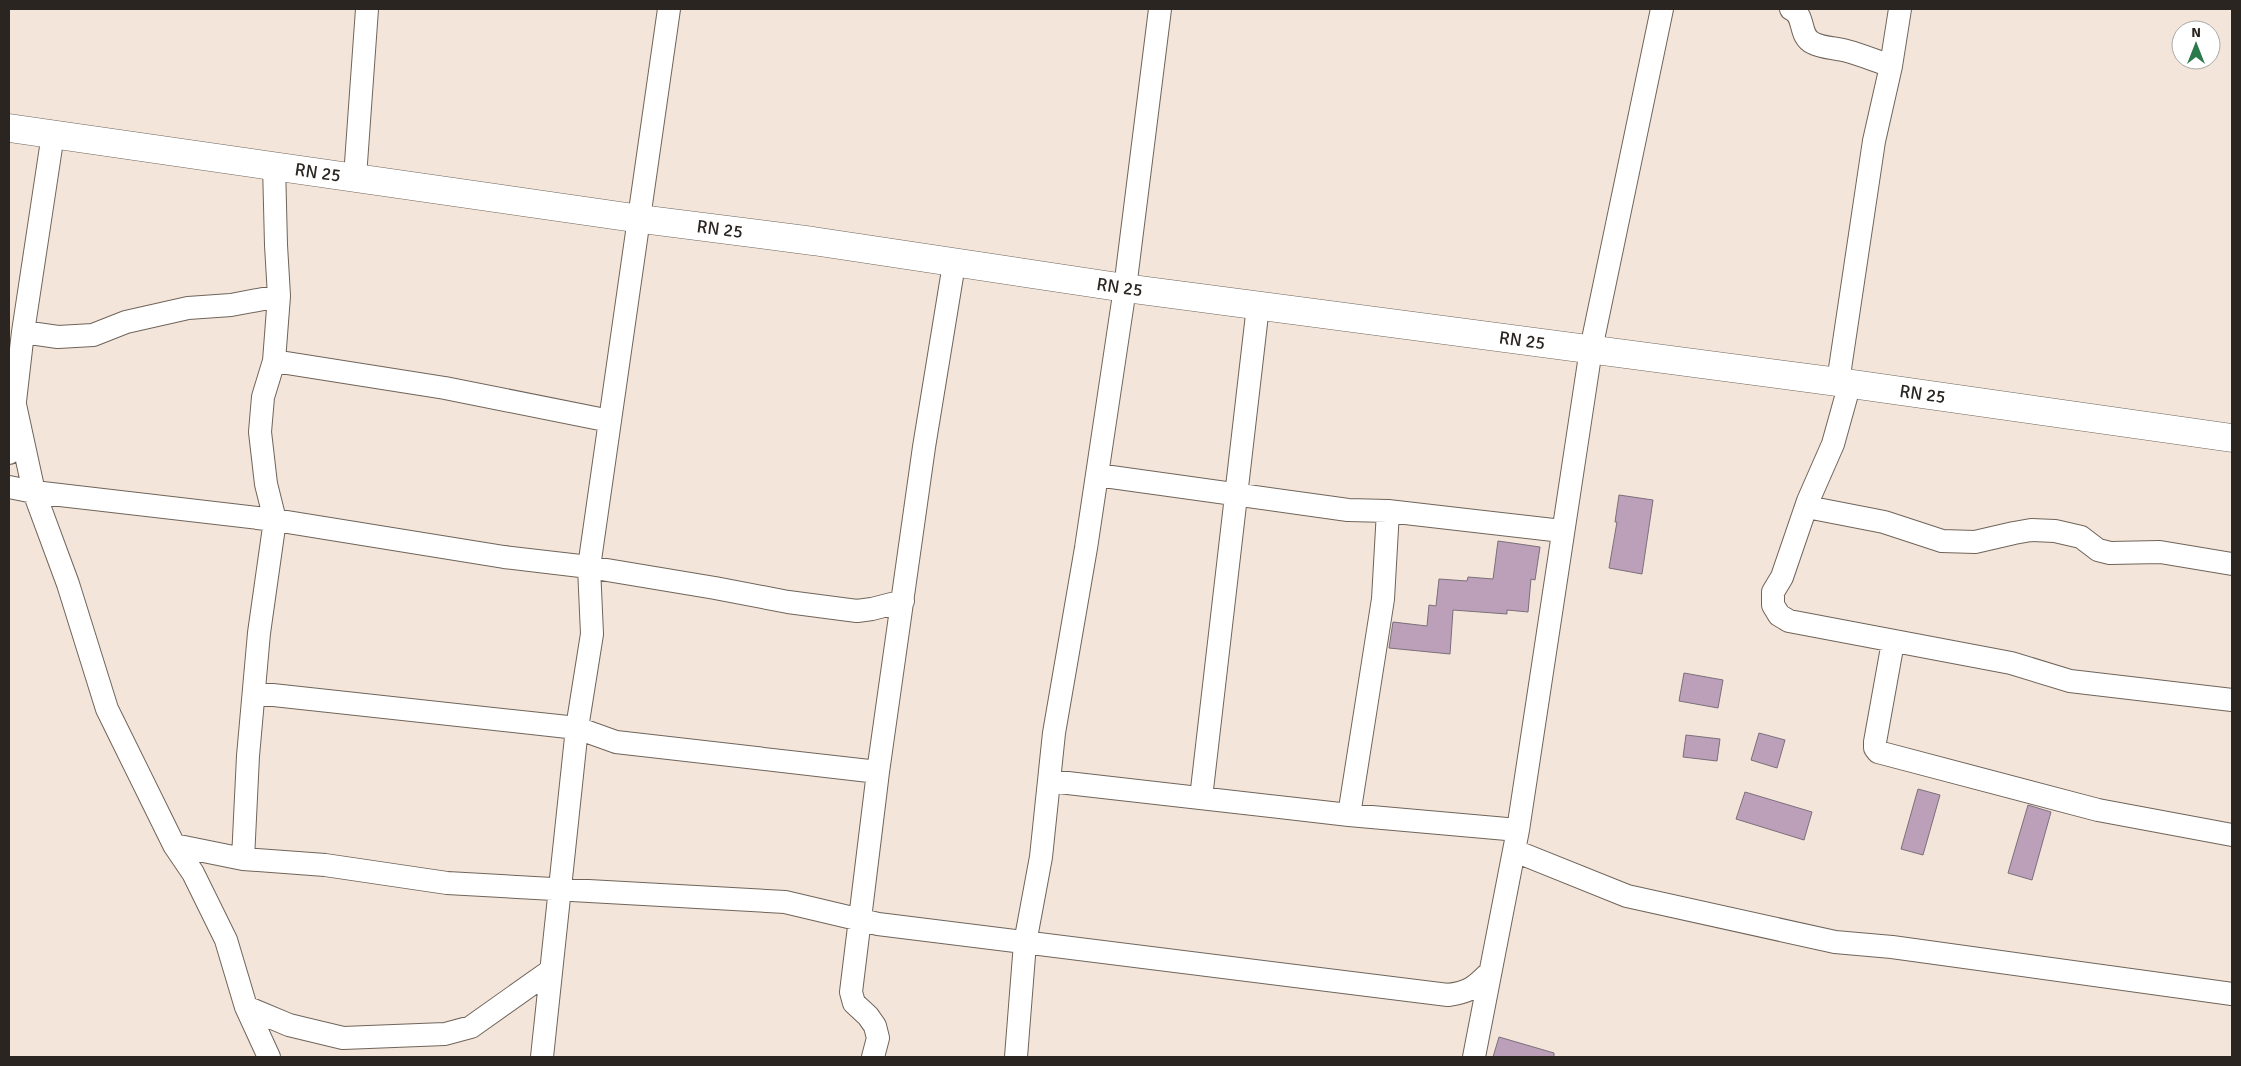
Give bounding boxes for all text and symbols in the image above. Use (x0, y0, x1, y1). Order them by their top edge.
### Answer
north arrow (2171, 20, 2221, 70)
text: N (2191, 24, 2201, 41)
street label: RN 25 (293, 158, 342, 187)
street label: RN 25 (695, 215, 744, 243)
street label: RN 25 (1095, 273, 1144, 301)
street label: RN 25 (1498, 326, 1547, 354)
street label: RN 25 (1898, 380, 1947, 408)

